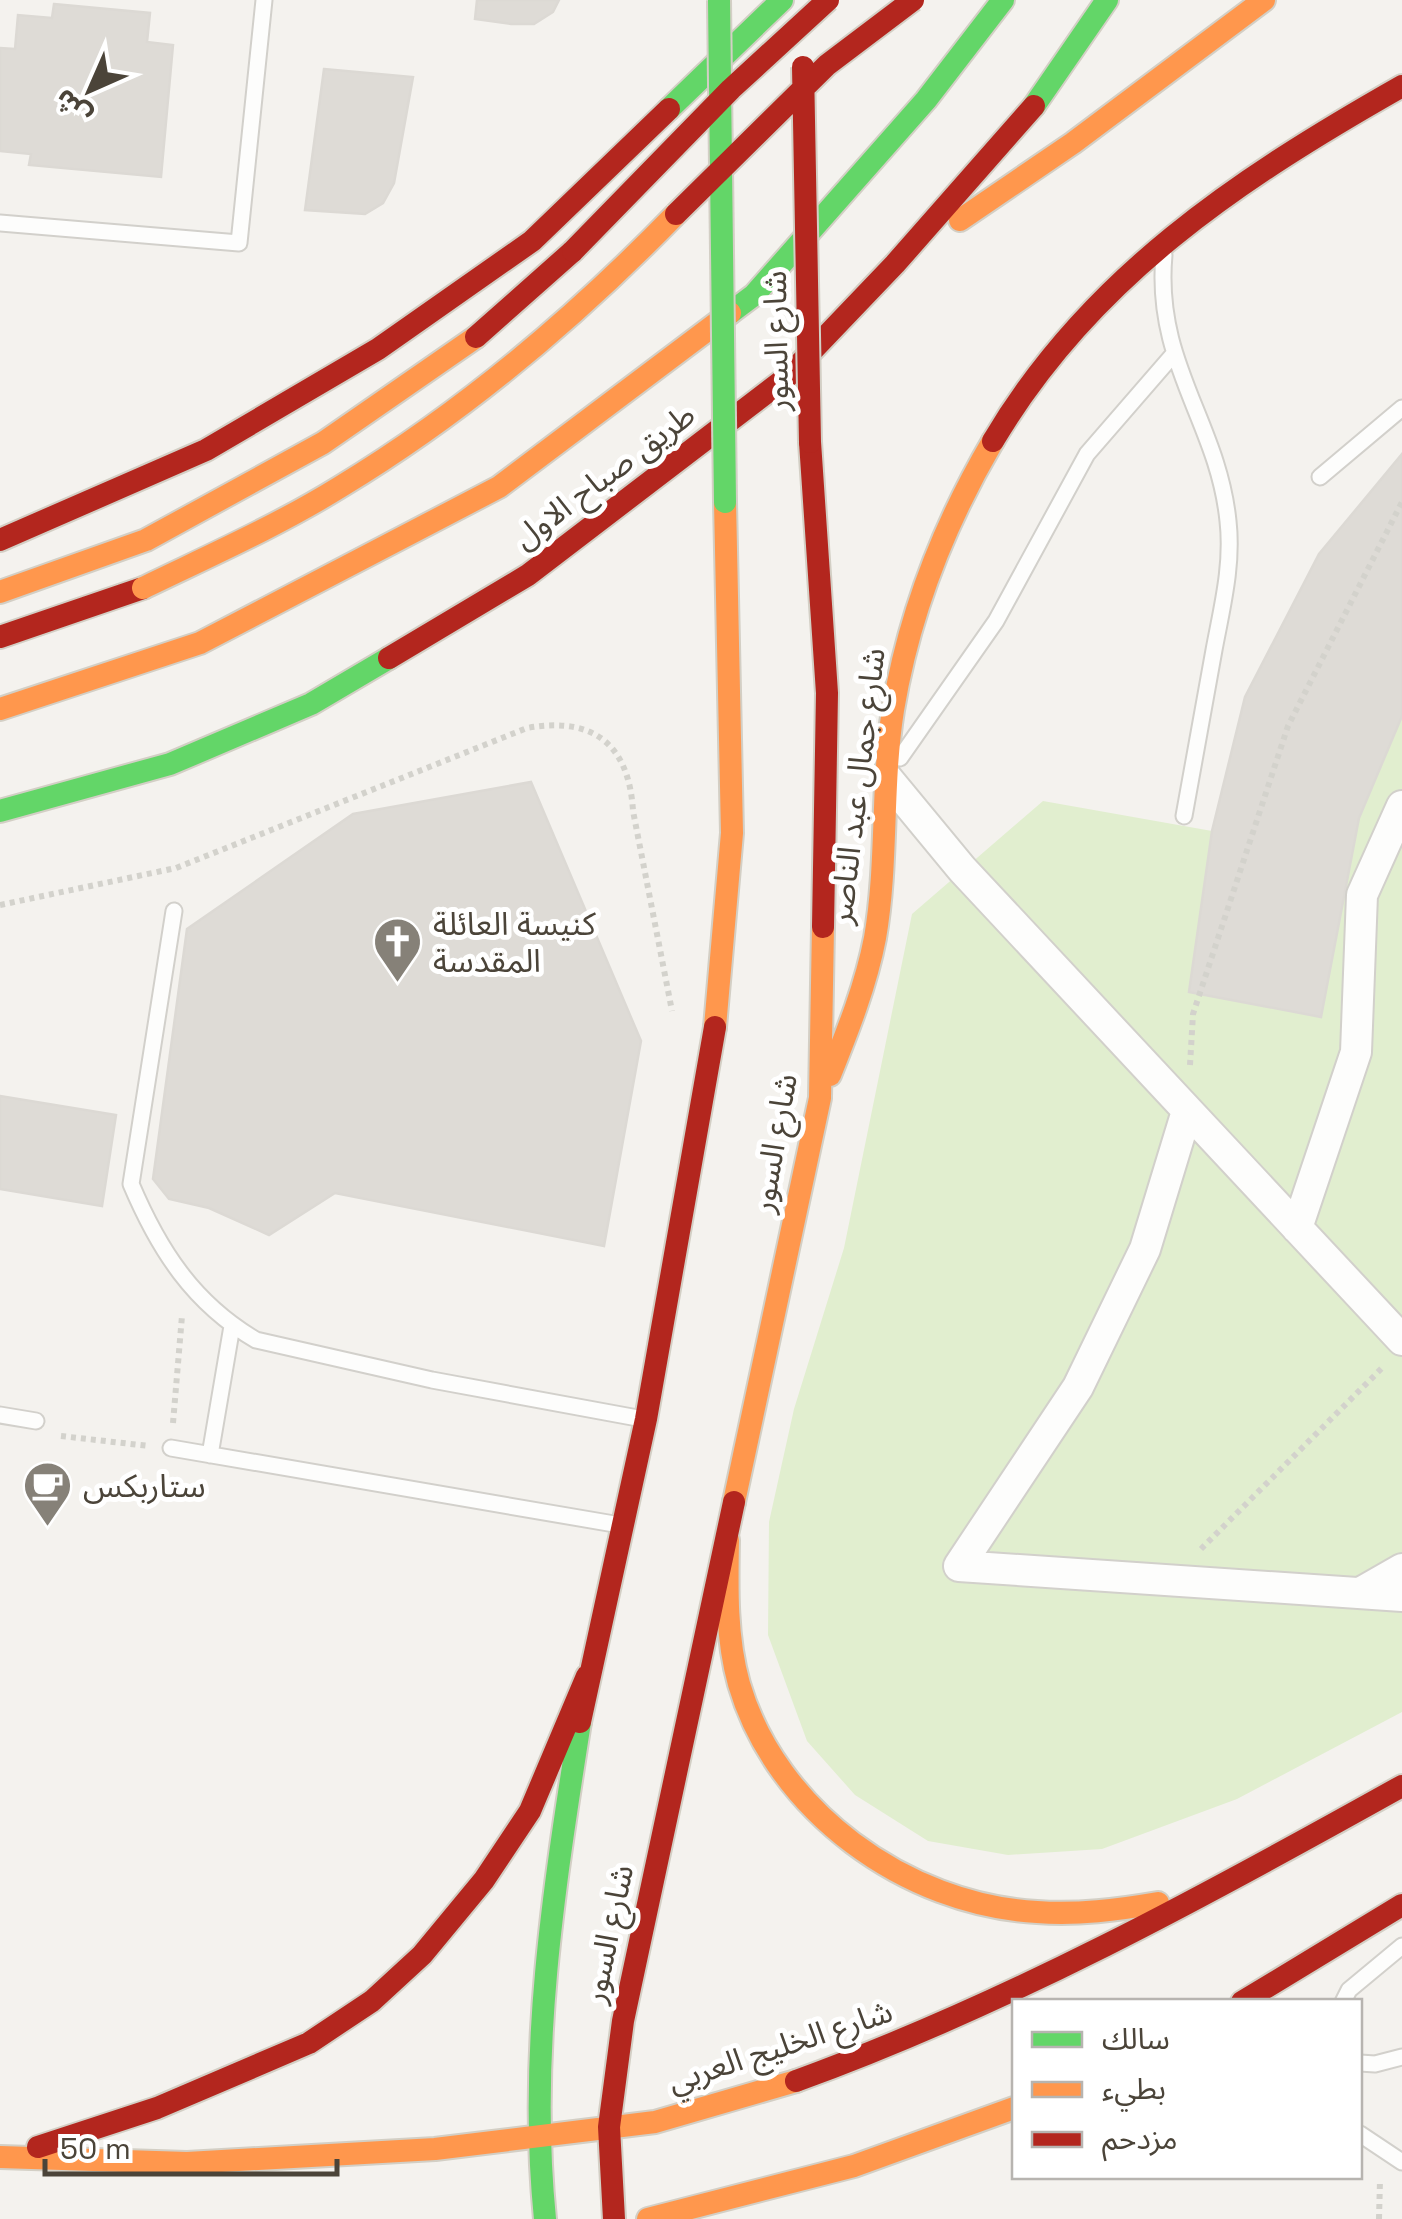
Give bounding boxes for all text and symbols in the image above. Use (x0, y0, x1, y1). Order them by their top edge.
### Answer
north arrow (40, 40, 140, 140)
text: ش (46, 81, 99, 134)
street label: شارع السور (755, 270, 801, 413)
street label: طريق صباح الاول (505, 395, 705, 561)
street label: شارع جمال عبد الناصر (820, 646, 898, 928)
place label: كنيسة العائلة المقدسة (433, 904, 597, 981)
church icon: كنيسة العائلة المقدسة (372, 916, 424, 984)
street label: شارع السور (742, 1070, 810, 1217)
cafe icon: ستاربكس (22, 1460, 74, 1528)
place label: ستاربكس (83, 1466, 206, 1506)
street label: شارع السور (574, 1861, 646, 2009)
street label: شارع الخليج العربي (663, 1991, 899, 2105)
legend (1012, 1999, 1362, 2179)
text: سالك (1102, 2019, 1170, 2058)
text: بطيء (1102, 2069, 1166, 2112)
scale bar (45, 2114, 338, 2176)
text: مزدحم (1102, 2119, 1178, 2162)
text: 50 m (60, 2129, 131, 2168)

